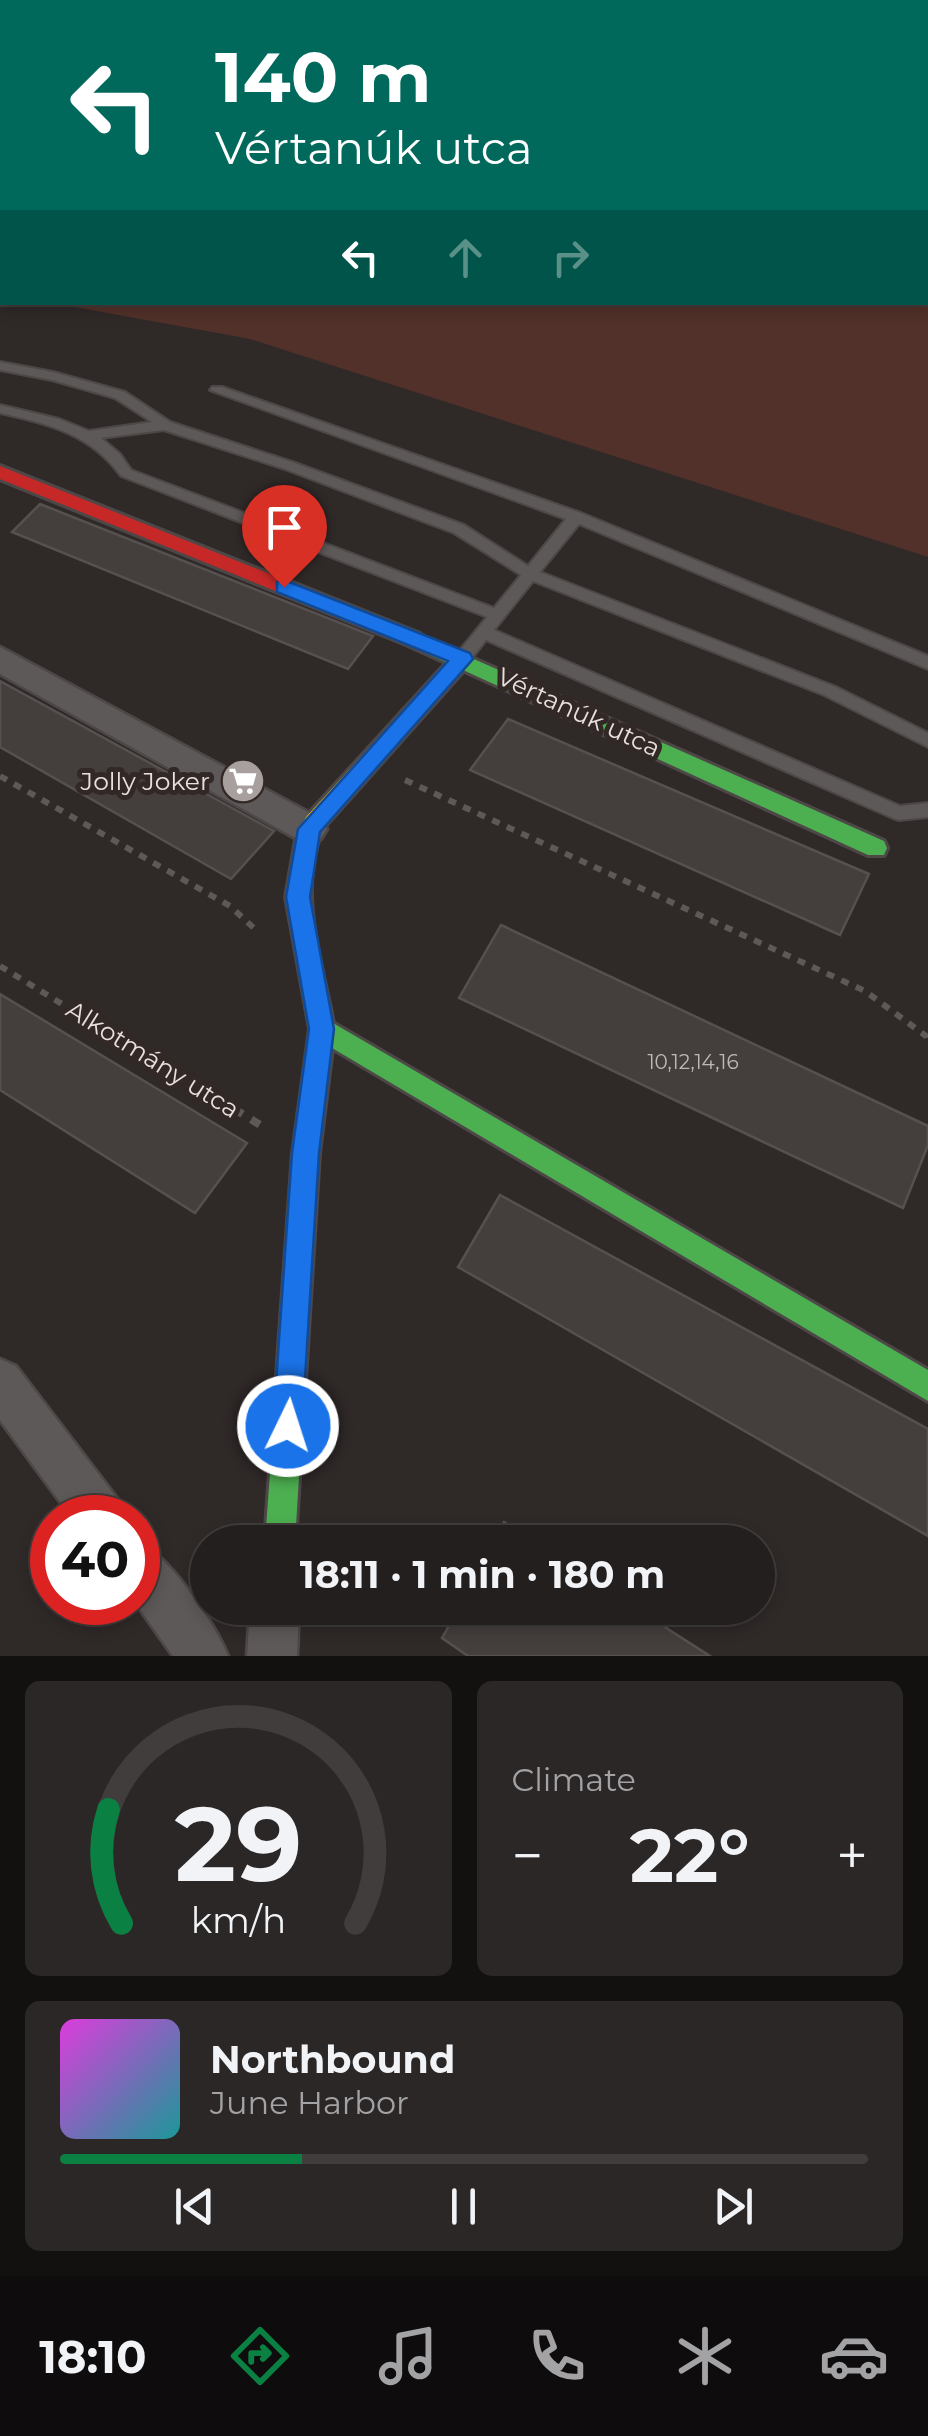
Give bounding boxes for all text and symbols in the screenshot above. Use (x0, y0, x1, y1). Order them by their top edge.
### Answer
text: 140 m (215, 34, 431, 120)
icon: left (50, 40, 180, 170)
text: Vértanúk utca (215, 120, 533, 175)
icon: left (333, 230, 388, 285)
icon: ahead (438, 230, 493, 285)
icon: right (543, 230, 598, 285)
pin (242, 485, 327, 588)
icon: arrive (257, 500, 312, 555)
street label: Vértanúk utca (493, 661, 665, 763)
supermarket icon: Jolly Joker (220, 758, 266, 804)
place label: Jolly Joker (80, 766, 210, 796)
street label: Alkotmány utca (61, 994, 245, 1124)
house number: 10,12,14,16 (647, 1050, 739, 1074)
position arrow (236, 1374, 340, 1478)
speed limit sign: 40 (30, 1495, 160, 1625)
text: 18:11 · 1 min · 180 m (300, 1551, 665, 1598)
text: Climate (512, 1760, 636, 1799)
text: 29 (174, 1780, 302, 1907)
text: 22° (630, 1809, 750, 1901)
text: − (512, 1822, 543, 1889)
text: + (836, 1822, 868, 1889)
text: km/h (191, 1898, 286, 1942)
text: Northbound (210, 2036, 455, 2083)
text: June Harbor (210, 2083, 409, 2122)
icon: previous (167, 2179, 222, 2234)
icon: pause (436, 2179, 491, 2234)
icon: next (706, 2179, 761, 2234)
icon: directions (225, 2321, 295, 2391)
icon: music (373, 2321, 443, 2391)
icon: phone (522, 2321, 592, 2391)
icon: climate (670, 2321, 740, 2391)
icon: car (819, 2321, 889, 2391)
text: 18:10 (39, 2329, 147, 2384)

